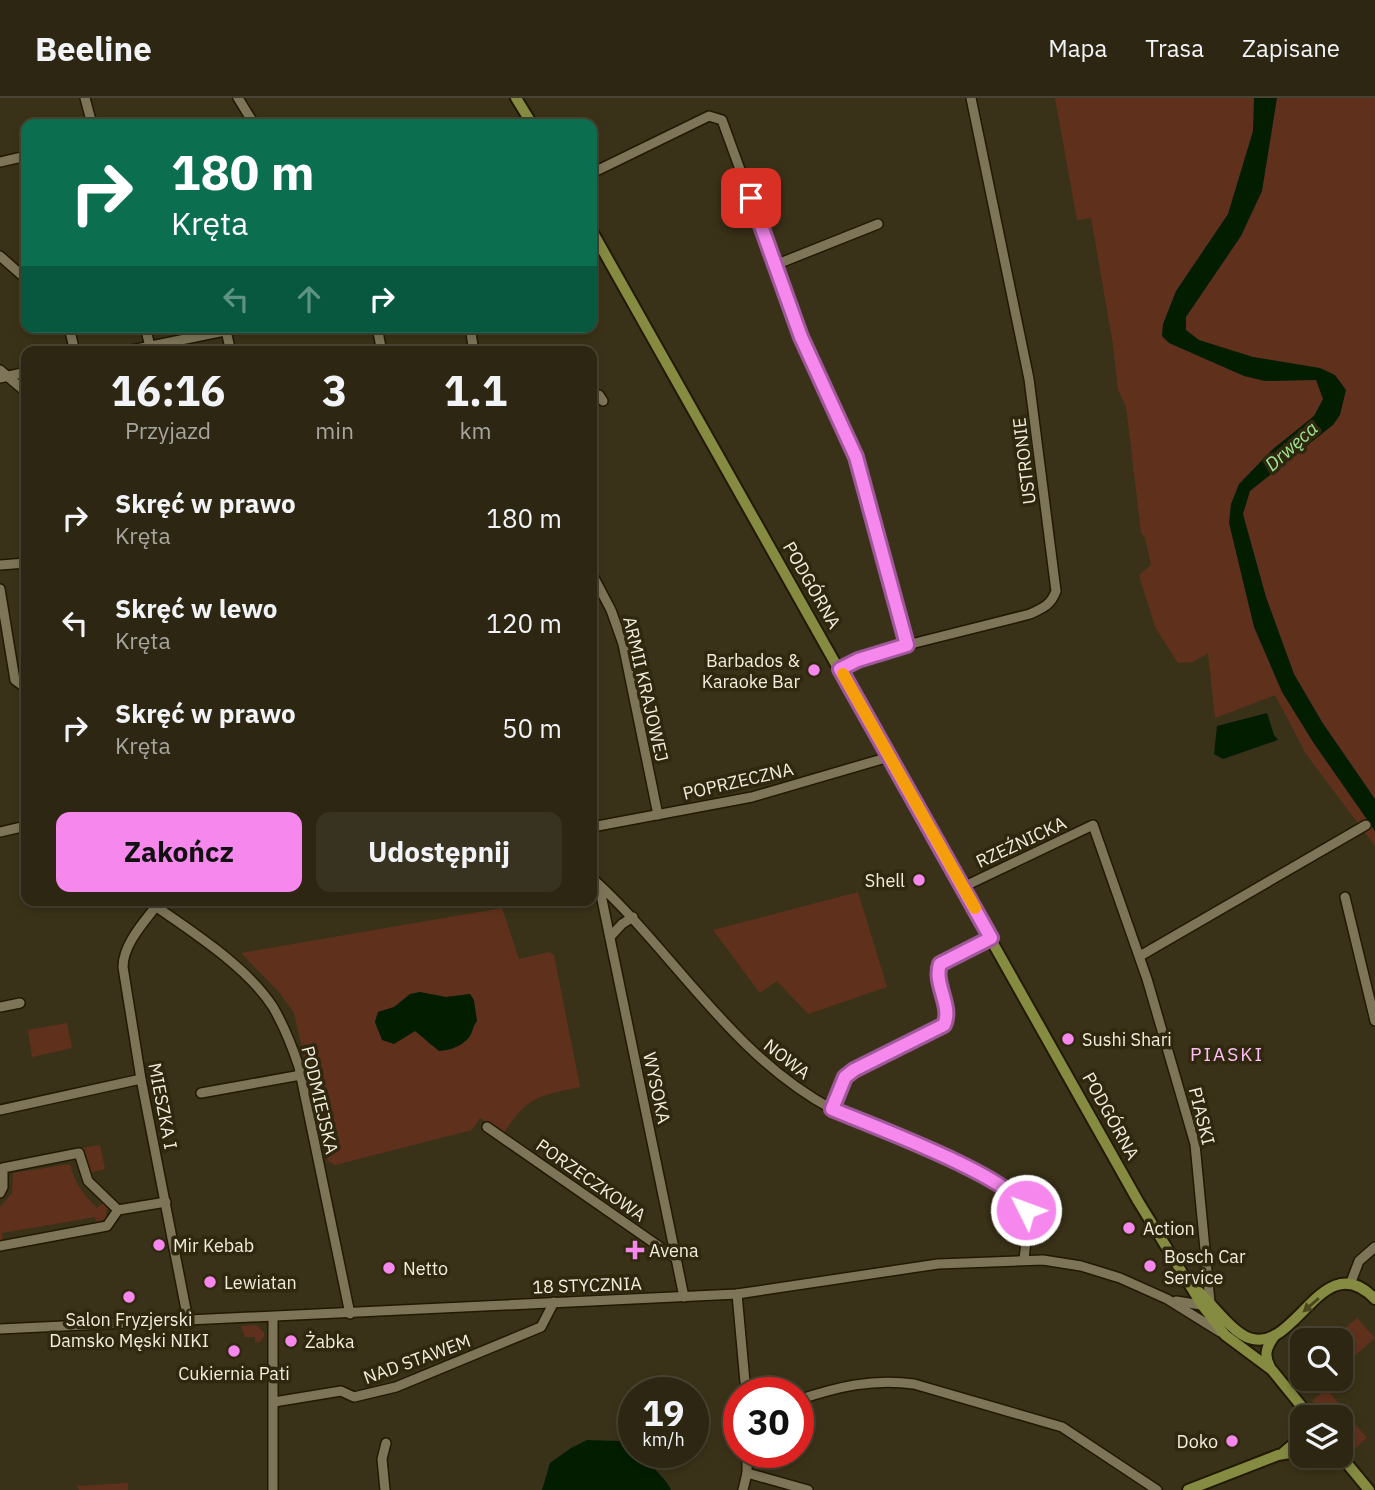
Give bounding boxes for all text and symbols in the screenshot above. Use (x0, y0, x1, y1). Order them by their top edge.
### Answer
text: Beeline (35, 27, 152, 70)
text: Mapa (1048, 32, 1107, 64)
text: Trasa (1145, 32, 1204, 64)
text: Zapisane (1242, 32, 1340, 64)
text: 180 m (171, 140, 315, 203)
icon: right (56, 147, 147, 238)
pin (721, 168, 781, 228)
icon: arrive (732, 179, 770, 217)
text: Kręta (171, 202, 248, 244)
icon: left (217, 280, 255, 318)
icon: ahead (290, 280, 328, 318)
icon: right (363, 280, 401, 318)
text: 16:16 (111, 363, 225, 418)
text: 3 (322, 363, 347, 418)
text: 1.1 (444, 363, 507, 418)
text: Przyjazd (125, 415, 211, 445)
text: min (315, 415, 354, 445)
text: km (459, 415, 492, 445)
street label: USTRONIE (1007, 416, 1041, 506)
water label: Drwęca (1260, 416, 1322, 476)
text: Skręć w prawo (115, 486, 296, 520)
icon: right (56, 499, 94, 537)
text: 180 m (486, 501, 562, 535)
text: Kręta (115, 520, 171, 550)
street label: PODGÓRNA (778, 537, 846, 633)
text: Skręć w lewo (115, 591, 277, 625)
icon: left (56, 604, 94, 642)
text: 120 m (486, 606, 562, 640)
street label: ARMII KRAJOWEJ (618, 614, 674, 764)
text: Kręta (115, 625, 171, 655)
place label: Barbados & Karaoke Bar (702, 649, 800, 693)
marker: Barbados & Karaoke Bar (806, 662, 822, 678)
text: Skręć w prawo (115, 696, 296, 730)
icon: right (56, 709, 94, 747)
text: 50 m (502, 711, 562, 745)
text: Kręta (115, 730, 171, 760)
street label: POPRZECZNA (680, 757, 796, 805)
street label: RZEŹNICKA (972, 811, 1070, 873)
button: Zakończ (56, 812, 302, 892)
button: Udostępnij (316, 812, 562, 892)
place label: Shell (865, 869, 905, 892)
marker: Shell (911, 872, 927, 888)
place label: Sushi Shari (1082, 1028, 1172, 1051)
marker: Sushi Shari (1060, 1031, 1076, 1047)
street label: NOWA (759, 1034, 815, 1085)
district label: PIASKI (1190, 1042, 1264, 1066)
street label: PODMIEJSKA (296, 1044, 344, 1157)
street label: WYSOKA (638, 1050, 676, 1126)
street label: MIESZKA I (143, 1061, 183, 1151)
street label: PODGÓRNA (1077, 1068, 1145, 1164)
street label: PIASKI (1184, 1085, 1220, 1147)
street label: PORZECZKOWA (532, 1134, 651, 1227)
position arrow (989, 1173, 1063, 1247)
place label: Action (1143, 1217, 1195, 1240)
marker: Action (1121, 1220, 1137, 1236)
place label: Mir Kebab (173, 1234, 254, 1257)
marker: Mir Kebab (151, 1237, 167, 1253)
place label: Avena (649, 1239, 699, 1262)
marker: Avena (627, 1242, 643, 1258)
place label: Bosch Car Service (1164, 1245, 1246, 1289)
place label: Netto (403, 1257, 448, 1280)
marker: Bosch Car Service (1142, 1258, 1158, 1274)
marker: Netto (381, 1260, 397, 1276)
place label: Lewiatan (224, 1271, 297, 1294)
street label: 18 STYCZNIA (532, 1272, 643, 1298)
marker: Lewiatan (202, 1274, 218, 1290)
marker: Salon Fryzjerski Damsko Męski NIKI (121, 1289, 137, 1305)
one-way arrow (1302, 1297, 1320, 1313)
place label: Salon Fryzjerski Damsko Męski NIKI (49, 1308, 209, 1352)
map controls (1290, 1328, 1353, 1468)
button: search (1290, 1328, 1353, 1391)
street label: NAD STAWEM (360, 1329, 474, 1389)
place label: Żabka (305, 1330, 355, 1353)
marker: Żabka (283, 1333, 299, 1349)
marker: Cukiernia Pati (226, 1343, 242, 1359)
place label: Cukiernia Pati (178, 1362, 290, 1385)
speed limit sign: 30 (723, 1377, 814, 1468)
text: 19 (642, 1390, 685, 1436)
button: layers (1290, 1405, 1353, 1468)
text: km/h (642, 1428, 685, 1451)
place label: Doko (1177, 1430, 1218, 1453)
marker: Doko (1224, 1433, 1240, 1449)

